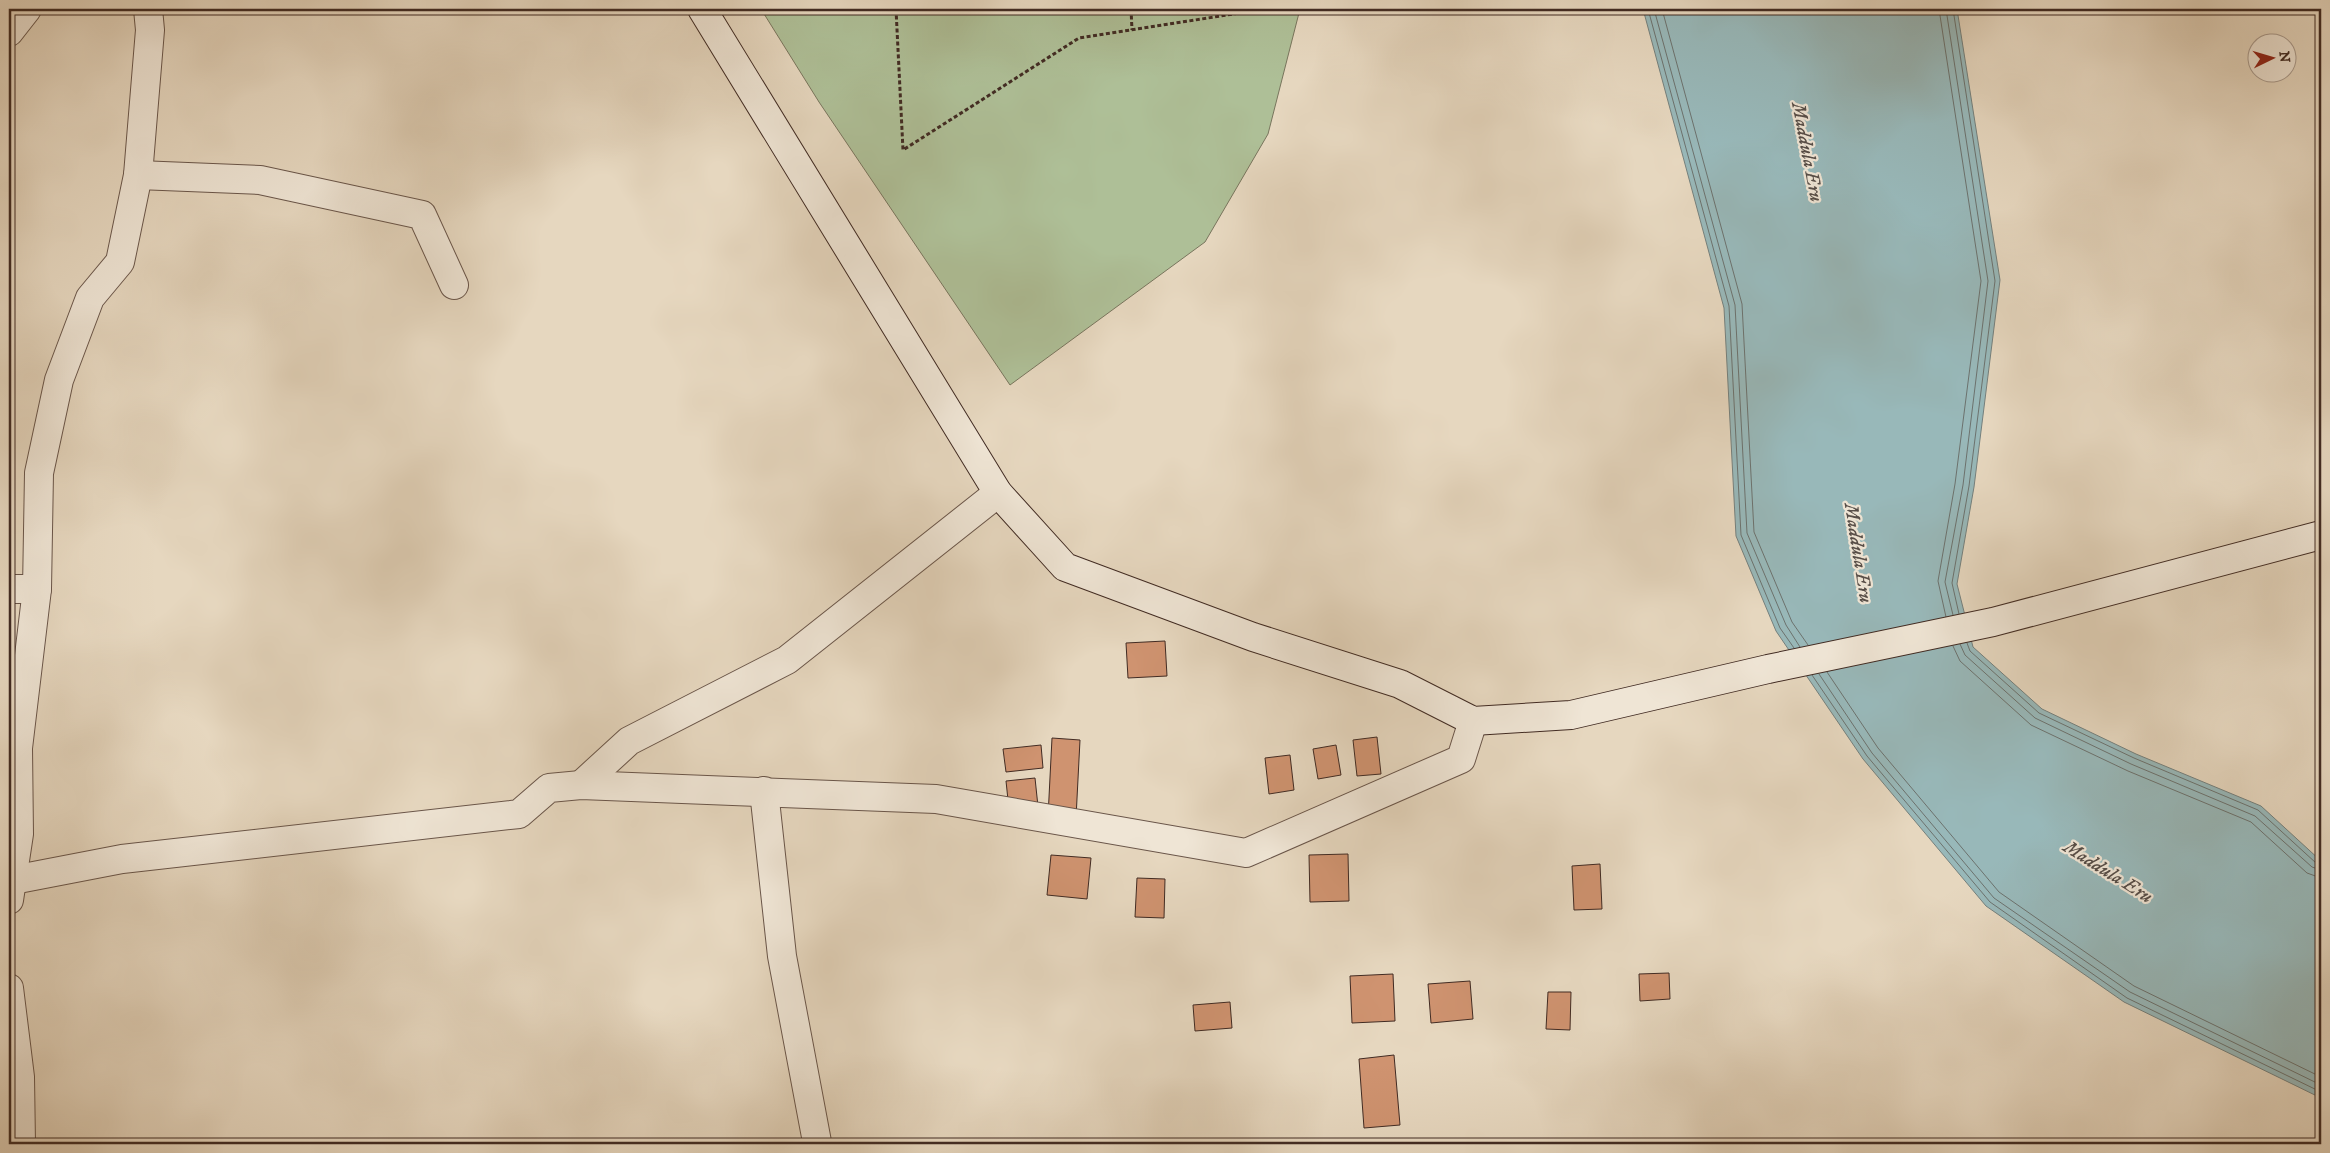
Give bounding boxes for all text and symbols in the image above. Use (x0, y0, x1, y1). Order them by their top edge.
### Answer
north arrow (2248, 32, 2298, 82)
text: N (2274, 50, 2293, 64)
water label: Maddula Eru (1786, 98, 1828, 204)
water label: Maddula Eru (1838, 499, 1877, 605)
water label: Maddula Eru (2057, 834, 2157, 909)

